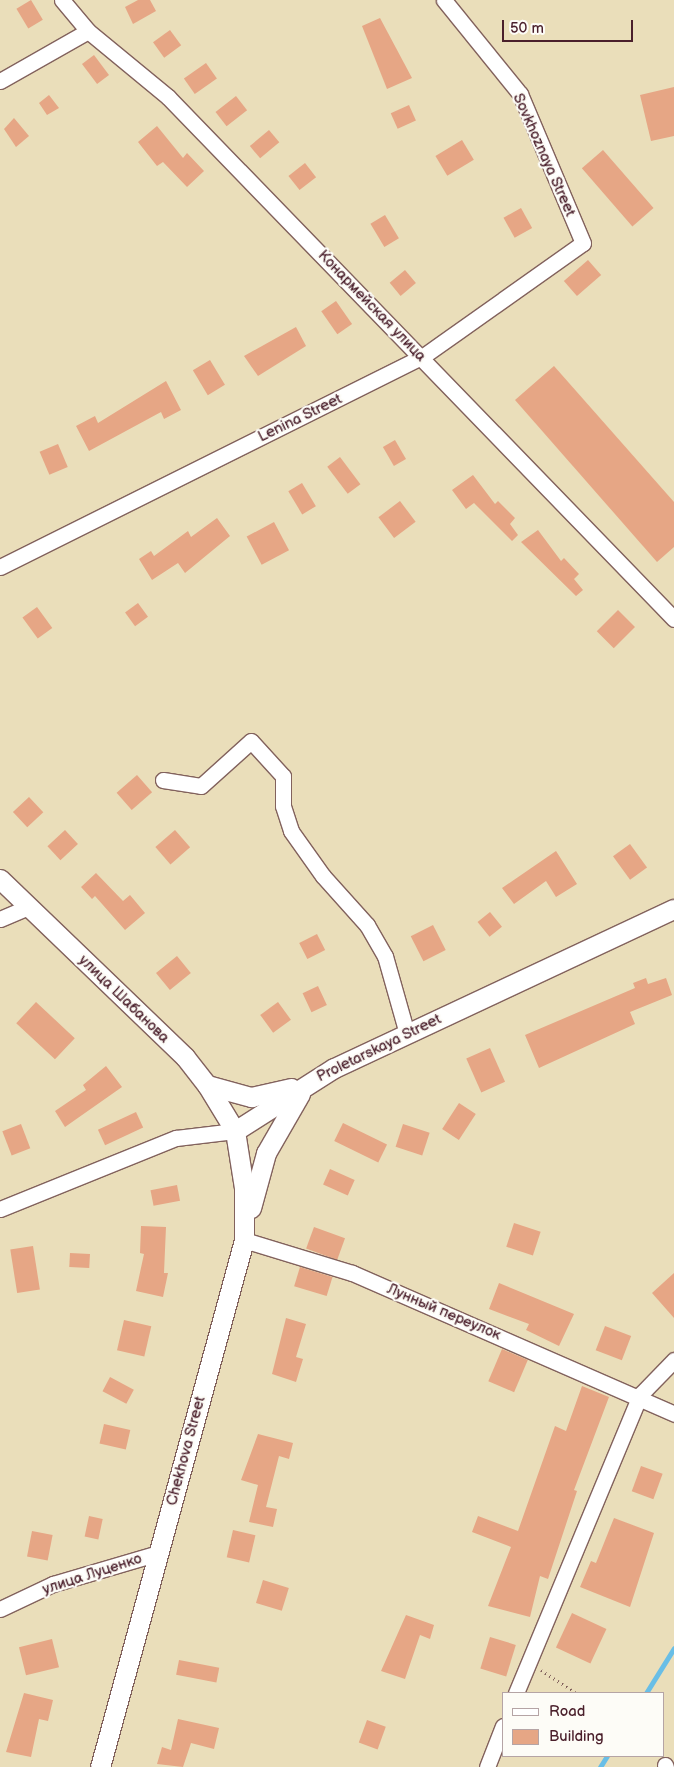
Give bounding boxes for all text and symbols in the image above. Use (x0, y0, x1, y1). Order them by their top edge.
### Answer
scale bar (504, 10, 635, 42)
text: 50 m (510, 19, 544, 38)
street label: Sovkhoznaya Street (509, 91, 579, 219)
street label: Конармейская улица (314, 247, 430, 365)
street label: Lenina Street (255, 390, 345, 446)
street label: улица Шабанова (75, 951, 173, 1047)
street label: Proletarskaya Street (314, 1010, 444, 1086)
street label: Лунный переулок (384, 1280, 504, 1344)
street label: Chekhova Street (163, 1394, 209, 1508)
street label: улица Луценко (40, 1549, 144, 1599)
legend (502, 1692, 664, 1757)
text: Road (549, 1702, 585, 1721)
text: Building (549, 1727, 604, 1746)

